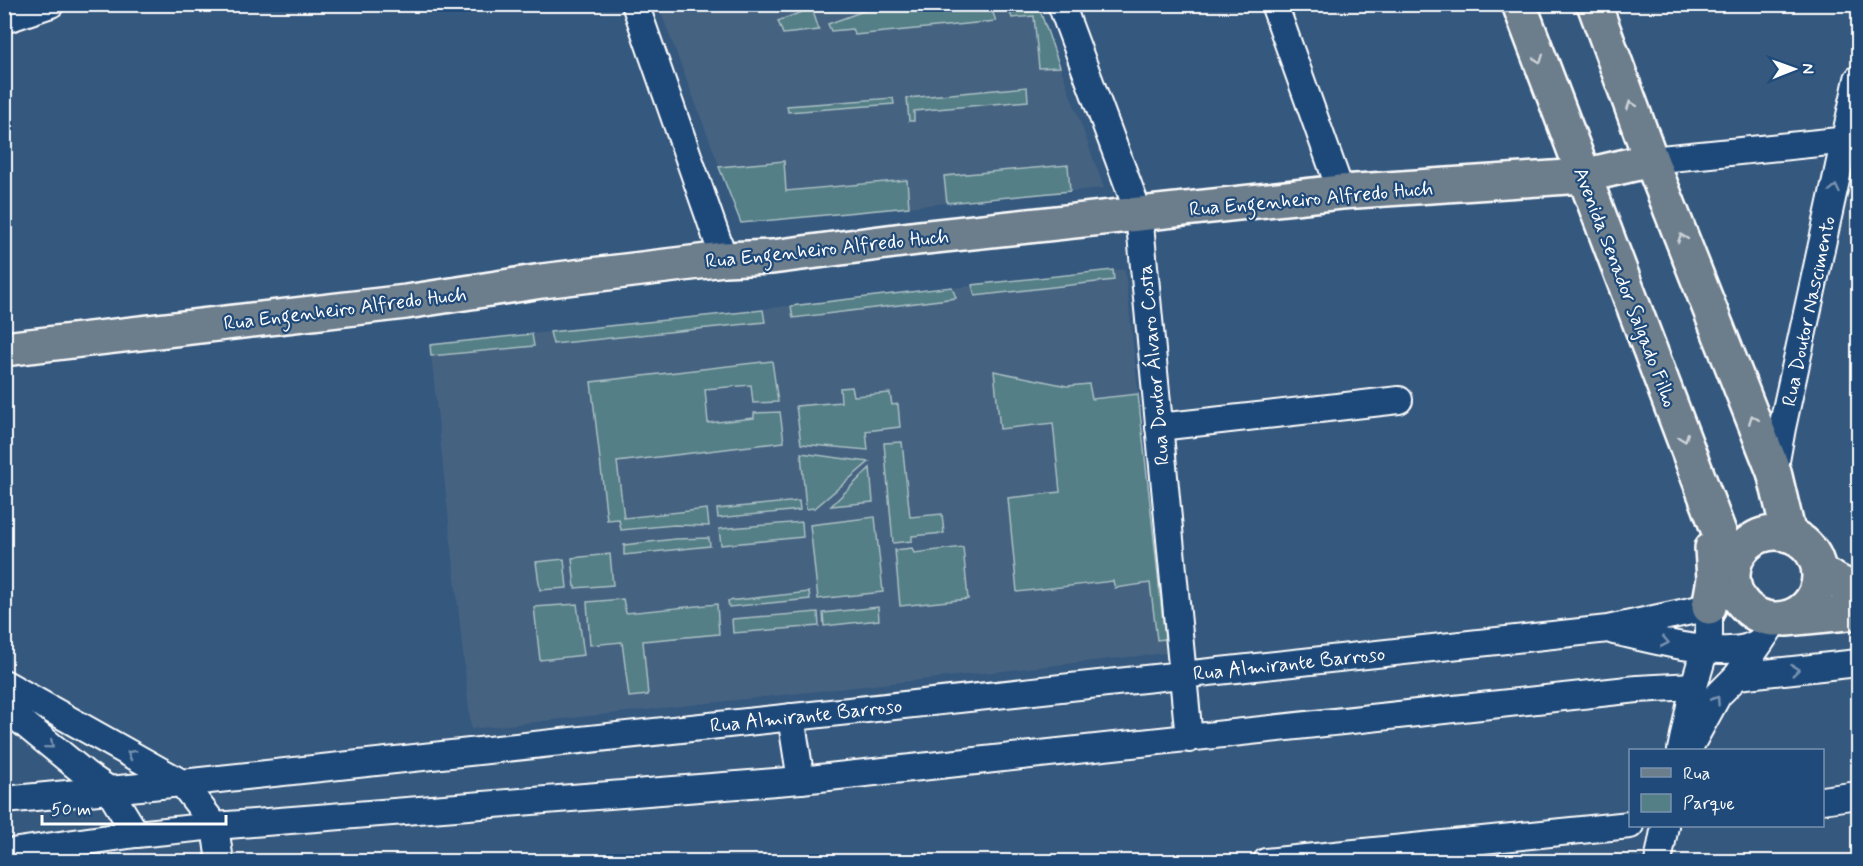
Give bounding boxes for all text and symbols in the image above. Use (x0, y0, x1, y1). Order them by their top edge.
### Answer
north arrow (1764, 39, 1824, 99)
one-way arrow (1532, 53, 1545, 64)
text: N (1797, 63, 1818, 74)
one-way arrow (1626, 100, 1638, 111)
street label: Avenida Senador Salgado Filho (1566, 164, 1683, 411)
street label: Rua Engenheiro Alfredo Huch (1188, 175, 1434, 226)
one-way arrow (1827, 185, 1840, 195)
street label: Rua Doutor Nascimento (1776, 214, 1843, 409)
street label: Rua Engenheiro Alfredo Huch (704, 223, 950, 278)
one-way arrow (1677, 233, 1689, 244)
street label: Rua Doutor Álvaro Costa (1132, 263, 1177, 466)
street label: Rua Engenheiro Alfredo Huch (222, 281, 468, 340)
one-way arrow (1748, 414, 1760, 425)
one-way arrow (1676, 432, 1689, 443)
one-way arrow (1660, 635, 1670, 648)
street label: Rua Almirante Barroso (1192, 641, 1387, 688)
one-way arrow (1790, 664, 1800, 677)
street label: Rua Almirante Barroso (709, 693, 904, 740)
one-way arrow (1709, 695, 1720, 706)
one-way arrow (43, 737, 54, 748)
legend (1629, 749, 1824, 827)
one-way arrow (126, 750, 137, 761)
text: Rua (1683, 762, 1710, 786)
scale bar (42, 788, 226, 826)
text: Parque (1683, 792, 1735, 816)
text: 50 m (51, 798, 91, 822)

